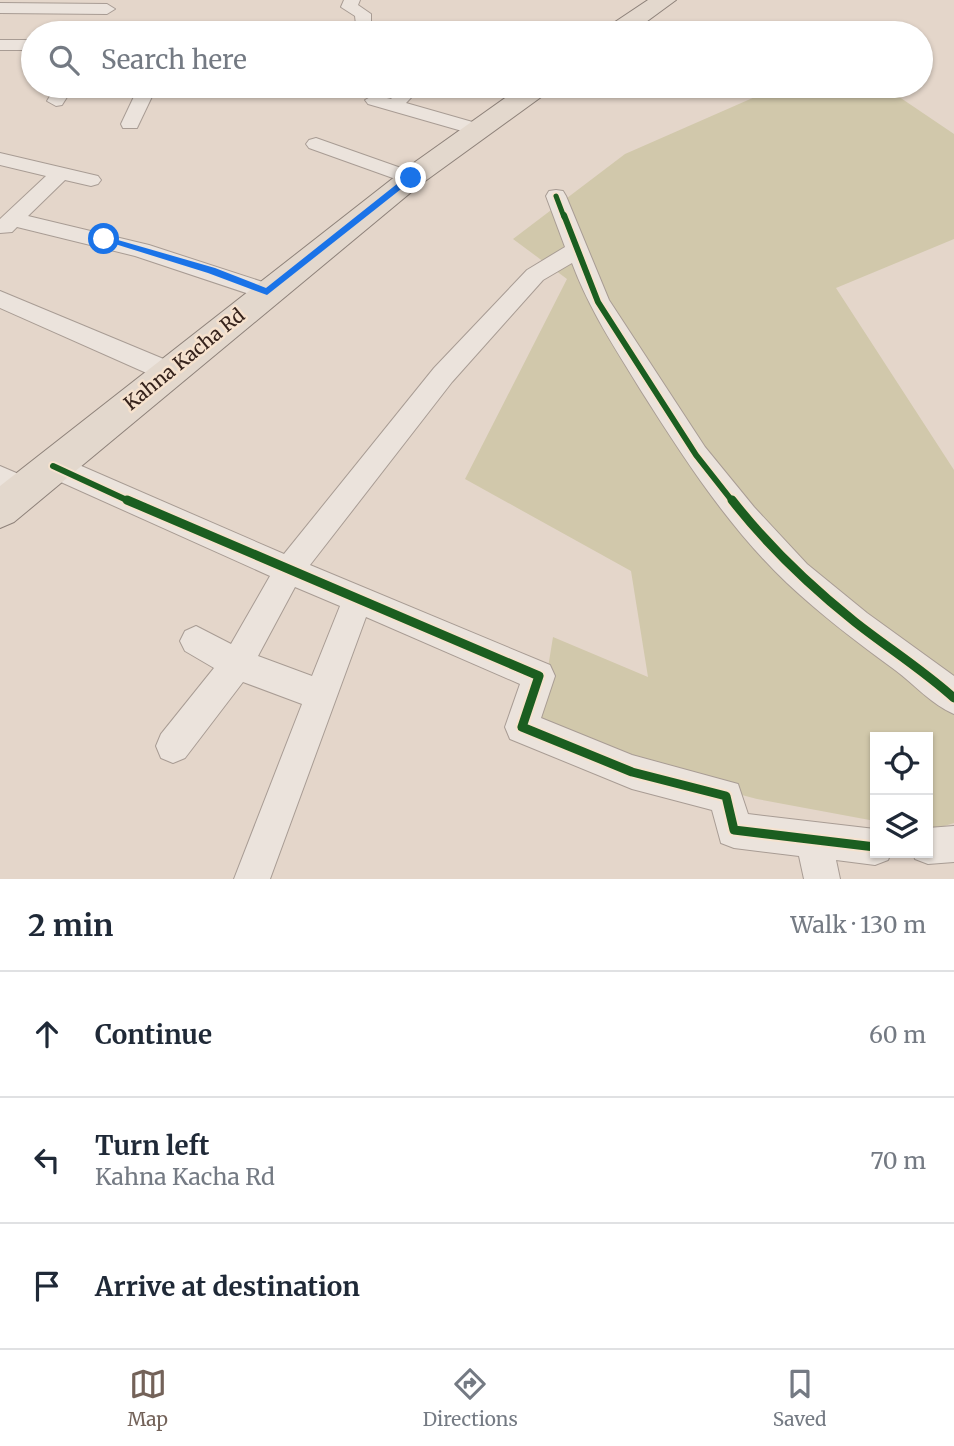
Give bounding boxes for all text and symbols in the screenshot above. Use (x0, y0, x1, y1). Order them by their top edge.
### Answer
search box (21, 21, 933, 98)
icon: search (45, 41, 83, 79)
text: Search here (101, 43, 247, 76)
route end (395, 162, 426, 193)
route start (88, 223, 119, 254)
street label: Kahna Kacha Rd (119, 303, 249, 415)
map controls (870, 732, 933, 858)
button: locate (870, 732, 933, 795)
button: layers (870, 795, 933, 858)
text: 2 min (28, 906, 113, 944)
text: Walk · 130 m (791, 910, 926, 939)
icon: ahead (28, 1015, 66, 1053)
text: Continue (95, 1018, 212, 1051)
text: 60 m (869, 1020, 926, 1049)
text: Turn left (95, 1129, 209, 1162)
icon: left (28, 1141, 66, 1179)
text: 70 m (870, 1146, 926, 1175)
text: Kahna Kacha Rd (95, 1162, 275, 1191)
icon: arrive (28, 1267, 66, 1305)
text: Arrive at destination (95, 1270, 360, 1303)
tab: Map (127, 1365, 168, 1431)
tab: Directions (423, 1365, 518, 1431)
tab: Saved (773, 1365, 827, 1431)

